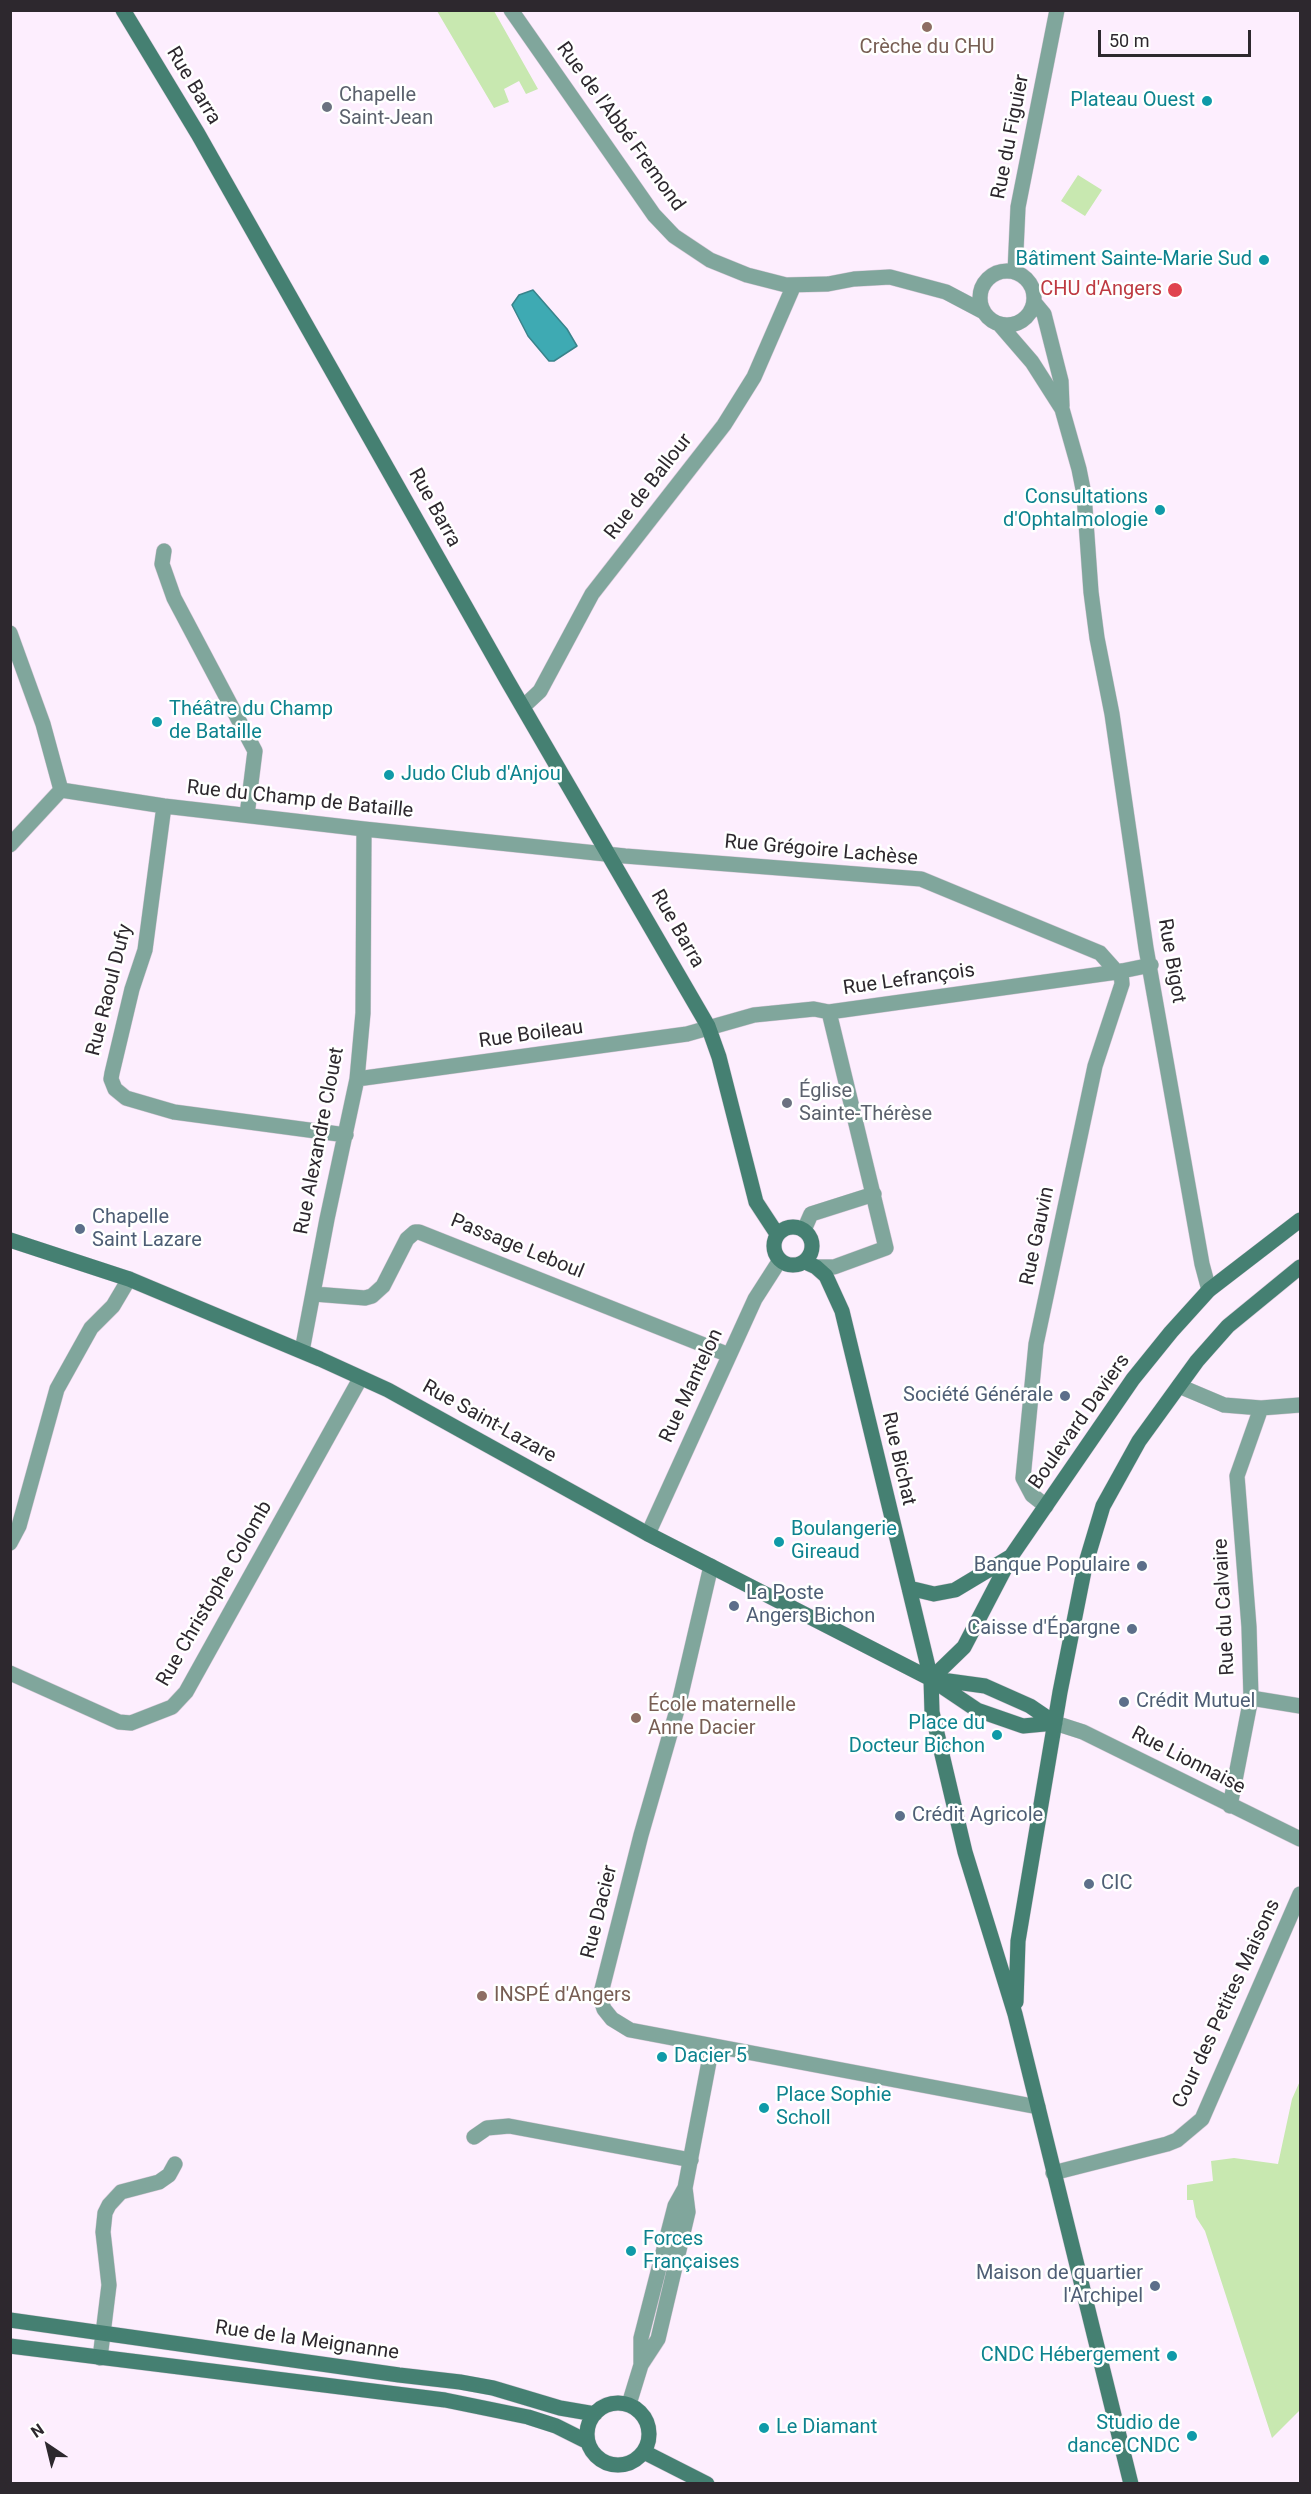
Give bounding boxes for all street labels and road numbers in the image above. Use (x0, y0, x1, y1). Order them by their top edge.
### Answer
street label: Rue de l'Abbé Fremond (551, 38, 689, 216)
street label: Rue Barra (160, 43, 226, 129)
street label: Rue du Figuier (987, 73, 1035, 201)
street label: Rue de Ballour (600, 429, 698, 545)
street label: Rue Barra (403, 464, 465, 552)
street label: Rue du Champ de Bataille (186, 776, 414, 824)
street label: Rue Grégoire Lachèse (723, 831, 919, 871)
street label: Rue Barra (645, 886, 709, 972)
street label: Rue Bigot (1152, 917, 1190, 1005)
street label: Rue Raoul Dufy (82, 922, 138, 1058)
street label: Rue Lefrançois (842, 959, 976, 1001)
street label: Rue Boileau (477, 1016, 585, 1054)
street label: Rue Alexandre Clouet (290, 1045, 350, 1237)
street label: Rue Gauvin (1016, 1185, 1060, 1287)
street label: Passage Leboul (447, 1209, 587, 1285)
street label: Rue Mantelon (655, 1325, 729, 1447)
street label: Boulevard Daviers (1024, 1350, 1136, 1494)
street label: Rue Saint-Lazare (418, 1375, 560, 1469)
street label: Rue Bichat (876, 1410, 920, 1508)
street label: Rue Christophe Colomb (152, 1497, 278, 1691)
street label: Rue du Calvaire (1209, 1538, 1241, 1676)
street label: Rue Lionnaise (1127, 1722, 1249, 1800)
street label: Rue Dacier (577, 1863, 623, 1961)
street label: Cour des Petites Maisons (1168, 1896, 1286, 2112)
street label: Rue de la Meignanne (214, 2316, 400, 2366)

